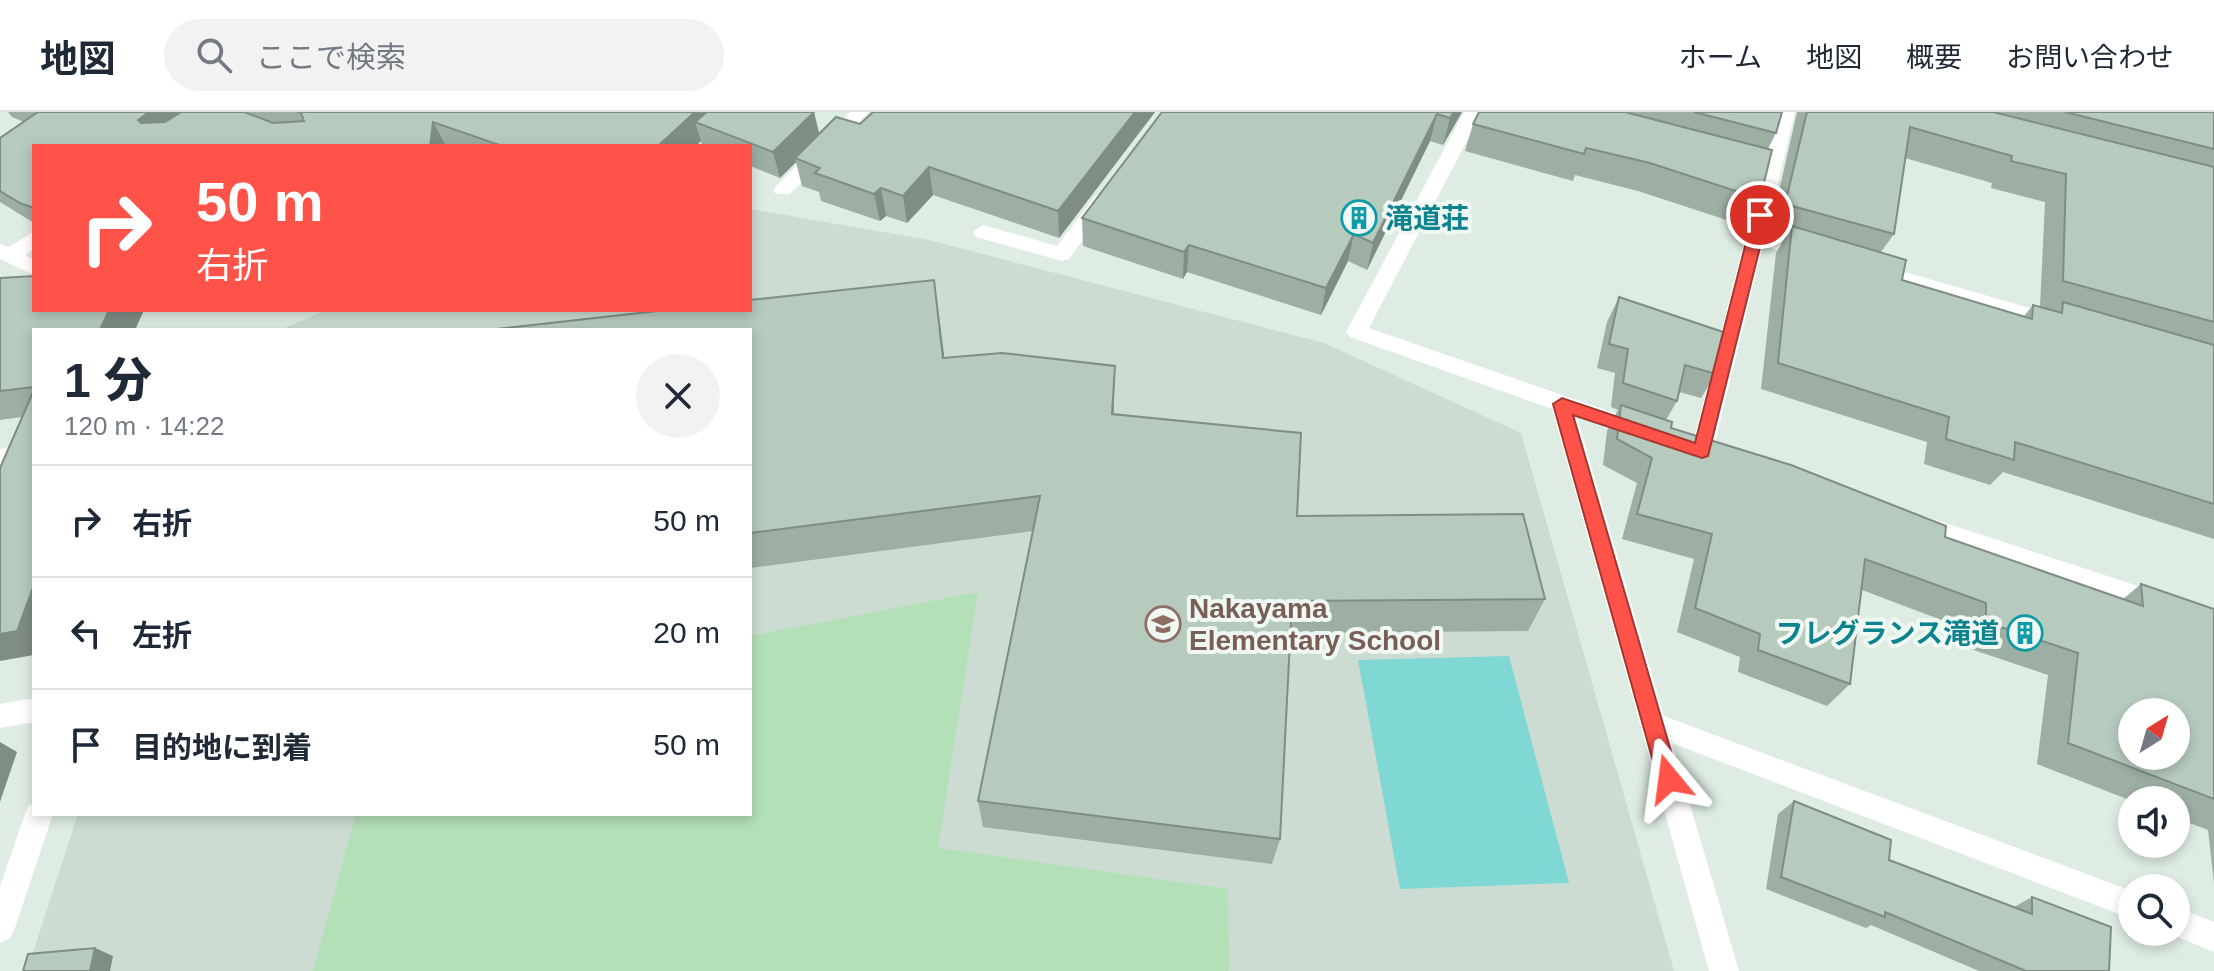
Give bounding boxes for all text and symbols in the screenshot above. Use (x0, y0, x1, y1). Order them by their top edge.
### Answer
search box (164, 19, 724, 91)
icon: search (192, 33, 236, 77)
text: 地図 (40, 38, 116, 80)
text: ここで検索 (256, 41, 406, 74)
text: ホーム (1679, 42, 1762, 73)
text: 地図 (1806, 42, 1862, 73)
text: 概要 (1906, 42, 1962, 73)
text: お問い合わせ (2006, 42, 2174, 73)
text: 50 m (196, 170, 324, 233)
icon: right (64, 176, 168, 280)
pin (1726, 181, 1794, 249)
icon: arrive (1738, 193, 1782, 237)
building icon: 滝道荘 (1340, 199, 1378, 237)
place label: 滝道荘 (1385, 203, 1469, 234)
text: 右折 (196, 245, 268, 286)
text: 1 分 (64, 354, 152, 407)
button: close (636, 354, 720, 438)
text: 120 m · 14:22 (64, 411, 224, 441)
icon: right (64, 499, 108, 543)
text: 50 m (653, 504, 720, 537)
text: 右折 (132, 507, 192, 540)
place label: Nakayama Elementary School (1189, 593, 1441, 656)
school or university icon: Nakayama Elementary School (1144, 605, 1182, 643)
icon: left (64, 611, 108, 655)
building icon: フレグランス滝道 (2006, 614, 2044, 652)
text: 20 m (653, 616, 720, 649)
place label: フレグランス滝道 (1776, 618, 1999, 649)
text: 左折 (132, 619, 192, 652)
north arrow (2118, 698, 2190, 770)
map controls (2118, 698, 2190, 946)
icon: arrive (64, 723, 108, 767)
text: 50 m (653, 728, 720, 761)
text: 目的地に到着 (132, 731, 312, 764)
position arrow (1627, 737, 1711, 821)
button: sound (2118, 786, 2190, 858)
button: search (2118, 874, 2190, 946)

